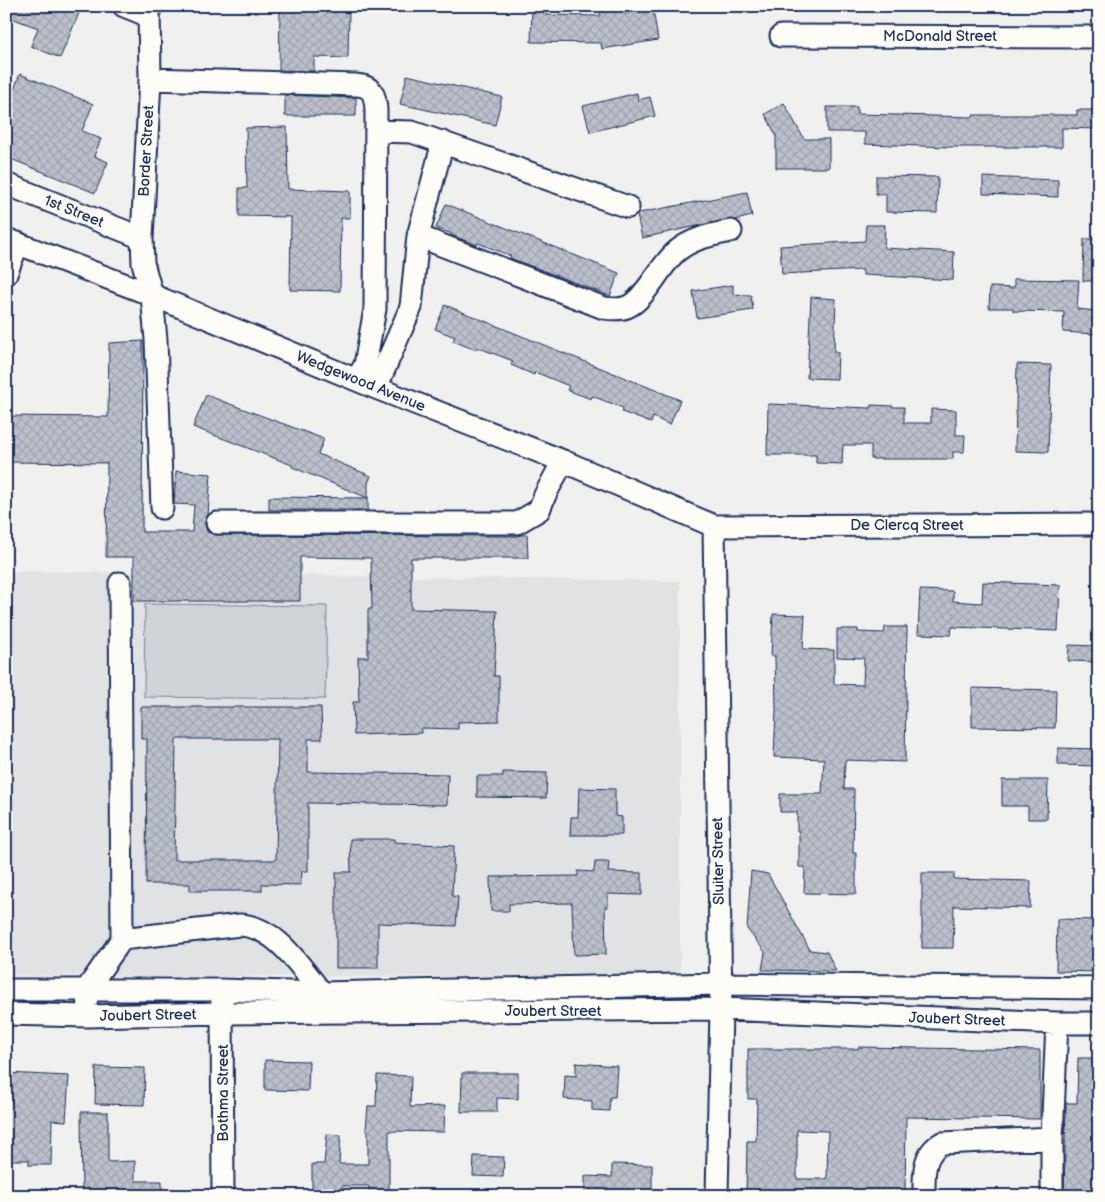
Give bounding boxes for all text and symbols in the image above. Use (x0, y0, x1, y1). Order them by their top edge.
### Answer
street label: McDonald Street (883, 27, 997, 46)
street label: Border Street (135, 104, 158, 197)
street label: 1st Street (41, 191, 107, 232)
street label: Wedgewood Avenue (293, 347, 428, 416)
street label: De Clercq Street (850, 516, 964, 535)
street label: Sluiter Street (708, 817, 729, 905)
street label: Joubert Street (505, 1002, 602, 1021)
street label: Joubert Street (99, 1005, 197, 1026)
street label: Joubert Street (908, 1008, 1006, 1031)
street label: Bothma Street (214, 1044, 233, 1142)

